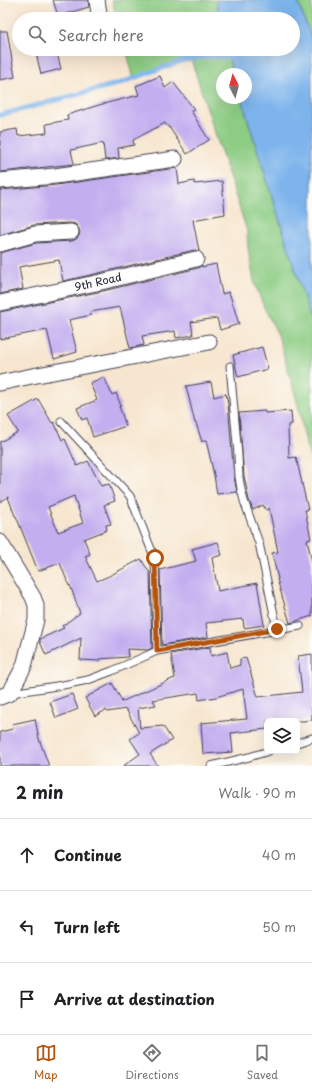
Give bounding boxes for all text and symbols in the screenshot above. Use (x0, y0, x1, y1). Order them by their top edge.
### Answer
search box (12, 12, 300, 56)
icon: search (26, 23, 48, 45)
text: Search here (58, 23, 144, 46)
north arrow (216, 68, 252, 104)
street label: 9th Road (73, 268, 123, 295)
route start (146, 549, 164, 567)
route end (268, 620, 286, 638)
map controls (264, 718, 300, 754)
button: layers (264, 718, 300, 754)
text: 2 min (16, 779, 63, 805)
text: Walk · 90 m (219, 783, 296, 802)
text: Continue (54, 843, 122, 866)
icon: ahead (16, 844, 38, 866)
text: 40 m (262, 845, 296, 864)
text: Turn left (54, 915, 120, 938)
icon: left (16, 916, 38, 938)
text: 50 m (262, 917, 296, 936)
text: Arrive at destination (54, 987, 215, 1010)
icon: arrive (16, 988, 38, 1010)
tab: Map (34, 1042, 57, 1083)
tab: Directions (125, 1042, 179, 1083)
tab: Saved (247, 1042, 278, 1083)

